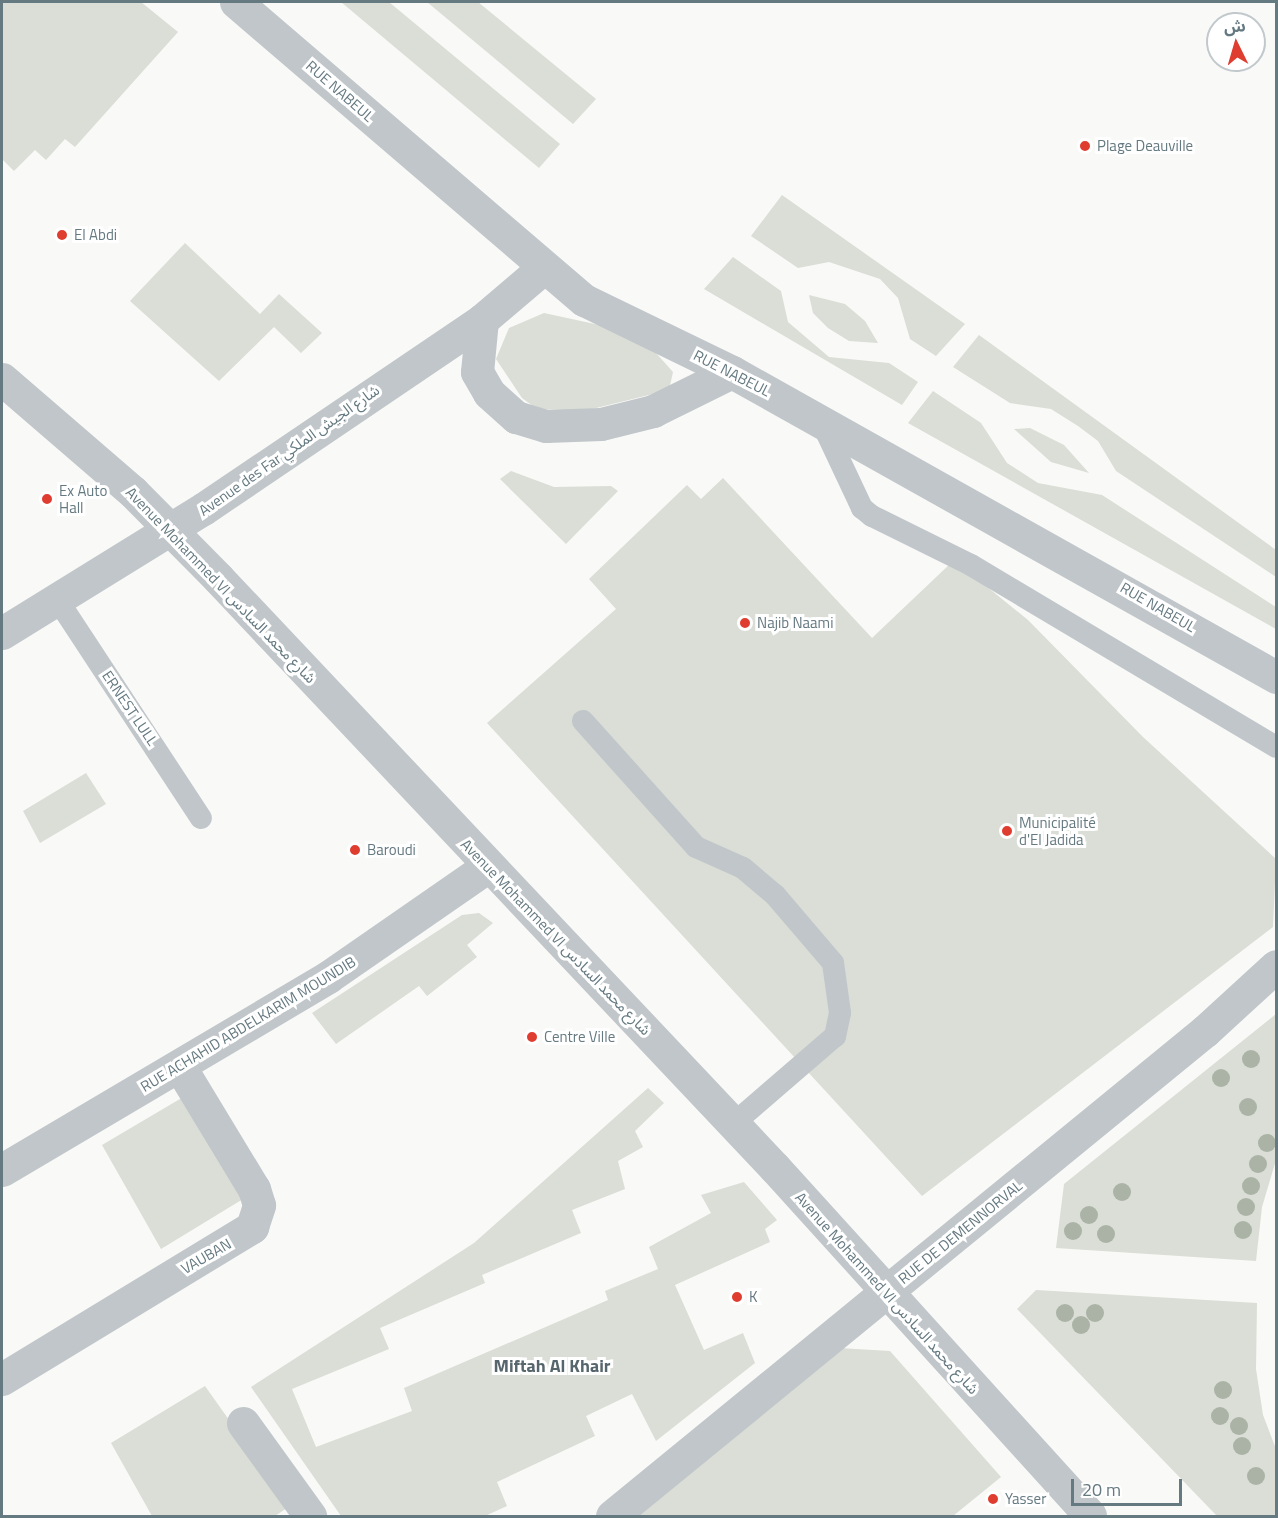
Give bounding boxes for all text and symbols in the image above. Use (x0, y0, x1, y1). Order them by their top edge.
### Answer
north arrow (1206, 12, 1266, 72)
text: ش (1223, 13, 1247, 39)
street label: RUE NABEUL (302, 57, 378, 125)
place label: Plage Deauville (1097, 137, 1193, 155)
marker: Plage Deauville (1078, 139, 1092, 153)
place label: El Abdi (74, 226, 117, 244)
marker: El Abdi (55, 228, 69, 242)
street label: RUE NABEUL (691, 346, 773, 400)
street label: Avenue des Far شارع الجيش الملكي (195, 381, 383, 519)
place label: Ex Auto Hall (59, 481, 107, 516)
street label: Avenue Mohammed VI شارع محمد السادس (122, 483, 320, 687)
marker: Ex Auto Hall (40, 492, 54, 506)
street label: RUE NABEUL (1117, 578, 1199, 636)
place label: Najib Naami (757, 614, 833, 632)
marker: Najib Naami (738, 616, 752, 630)
street label: ERNEST LULL (98, 667, 162, 749)
place label: Municipalité d'El Jadida (1019, 813, 1096, 848)
marker: Municipalité d'El Jadida (1000, 824, 1014, 838)
street label: Avenue Mohammed VI شارع محمد السادس (457, 835, 655, 1039)
place label: Baroudi (367, 841, 416, 859)
marker: Baroudi (348, 843, 362, 857)
street label: RUE ACHAHID ABDELKARIM MOUNDIB (137, 952, 359, 1096)
place label: Centre Ville (544, 1028, 615, 1046)
marker: Centre Ville (525, 1030, 539, 1044)
street label: RUE DE DEMENNORVAL (894, 1176, 1026, 1288)
street label: Avenue Mohammed VI شارع محمد السادس (791, 1188, 983, 1398)
street label: VAUBAN (178, 1234, 234, 1278)
place label: K (749, 1288, 758, 1306)
marker: K (730, 1290, 744, 1304)
district label: Miftah Al Khair (494, 1355, 610, 1377)
scale bar (1074, 1467, 1185, 1505)
text: 20 m (1082, 1476, 1121, 1503)
place label: Yasser (1005, 1490, 1046, 1508)
marker: Yasser (986, 1492, 1000, 1506)

